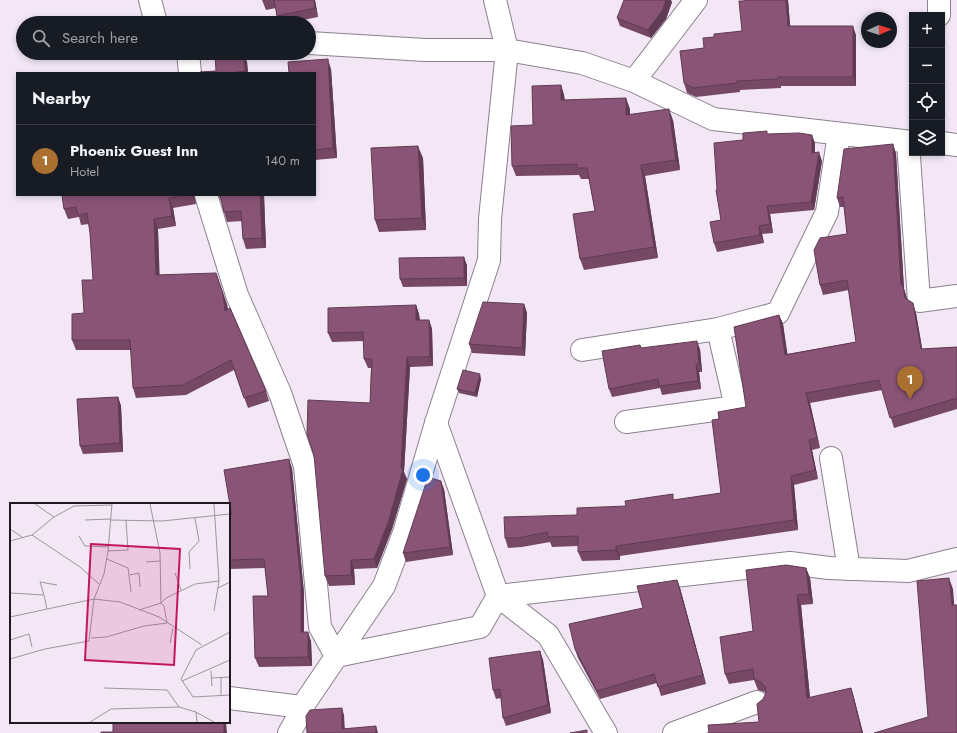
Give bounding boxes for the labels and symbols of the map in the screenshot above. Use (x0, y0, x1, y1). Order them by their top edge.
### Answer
north arrow (861, 12, 897, 48)
pin: 1 (897, 366, 923, 399)
your location (413, 465, 433, 485)
inset map (10, 503, 230, 723)

